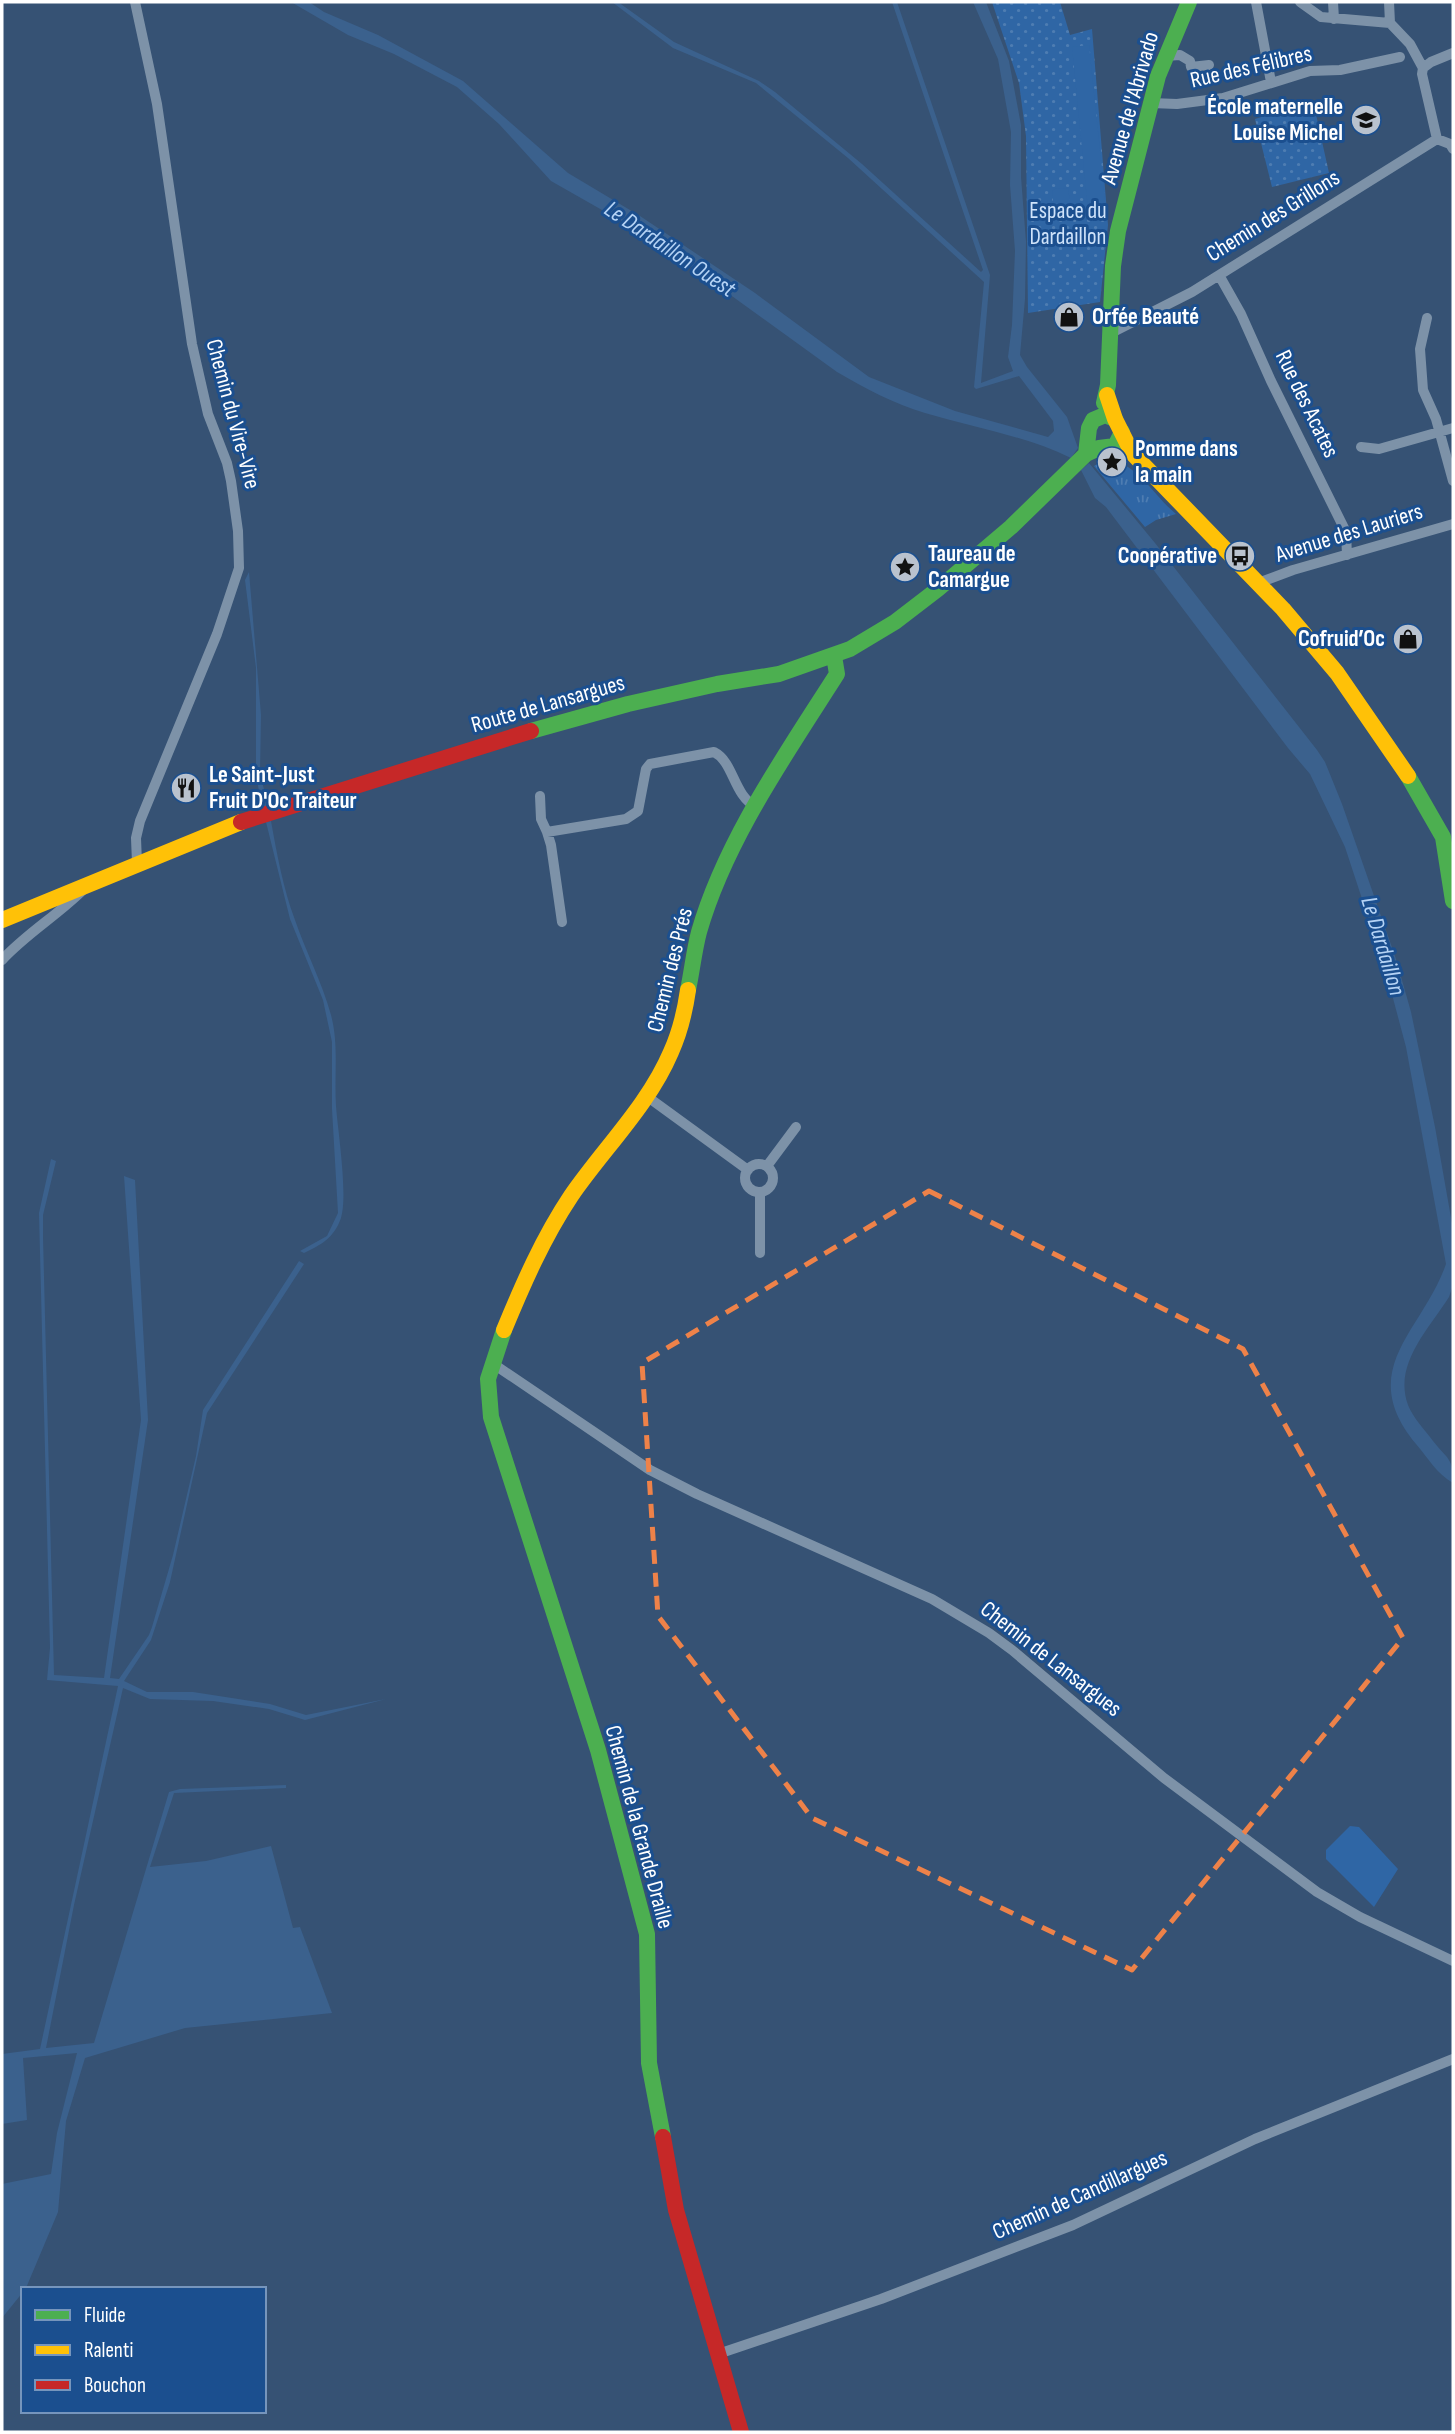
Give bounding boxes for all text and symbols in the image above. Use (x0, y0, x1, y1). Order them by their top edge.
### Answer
street label: Avenue de l'Abrivado (1095, 28, 1165, 188)
street label: Rue des Félibres (1188, 39, 1314, 95)
place label: École maternelle Louise Michel (1207, 93, 1343, 147)
school or university icon: École maternelle Louise Michel (1349, 103, 1383, 137)
street label: Chemin des Grillons (1201, 164, 1345, 268)
water label: Le Dardaillon Ouest (599, 195, 742, 304)
park label: Espace du Dardaillon (1029, 197, 1107, 251)
shop icon: Orfée Beauté (1052, 300, 1086, 334)
place label: Orfée Beauté (1092, 303, 1199, 331)
street label: Chemin du Vire-Vire (200, 336, 266, 492)
street label: Rue des Acates (1269, 346, 1345, 462)
place label: Pomme dans la main (1135, 435, 1238, 489)
place icon: Pomme dans la main (1095, 445, 1129, 479)
street label: Avenue des Lauriers (1271, 497, 1426, 569)
bus stop icon: Coopérative (1223, 539, 1257, 573)
place label: Taureau de Camargue (928, 540, 1016, 594)
place label: Coopérative (1118, 542, 1217, 570)
place icon: Taureau de Camargue (888, 550, 922, 584)
shop icon: Cofruid’Oc (1391, 622, 1425, 656)
place label: Cofruid’Oc (1298, 625, 1385, 653)
street label: Route de Lansargues (468, 669, 628, 739)
place label: Le Saint-Just Fruit D'Oc Traiteur (209, 761, 357, 815)
restaurant icon: Le Saint-Just Fruit D'Oc Traiteur (169, 771, 203, 805)
water label: Le Dardaillon (1354, 893, 1412, 999)
street label: Chemin des Prés (641, 905, 699, 1035)
street label: Chemin de Lansargues (975, 1595, 1127, 1723)
street label: Chemin de la Grande Draille (598, 1722, 680, 1932)
street label: Chemin de Candillargues (988, 2144, 1172, 2246)
legend (21, 2287, 266, 2413)
text: Fluide (84, 2303, 126, 2328)
text: Ralenti (84, 2338, 133, 2363)
text: Bouchon (84, 2373, 146, 2398)

